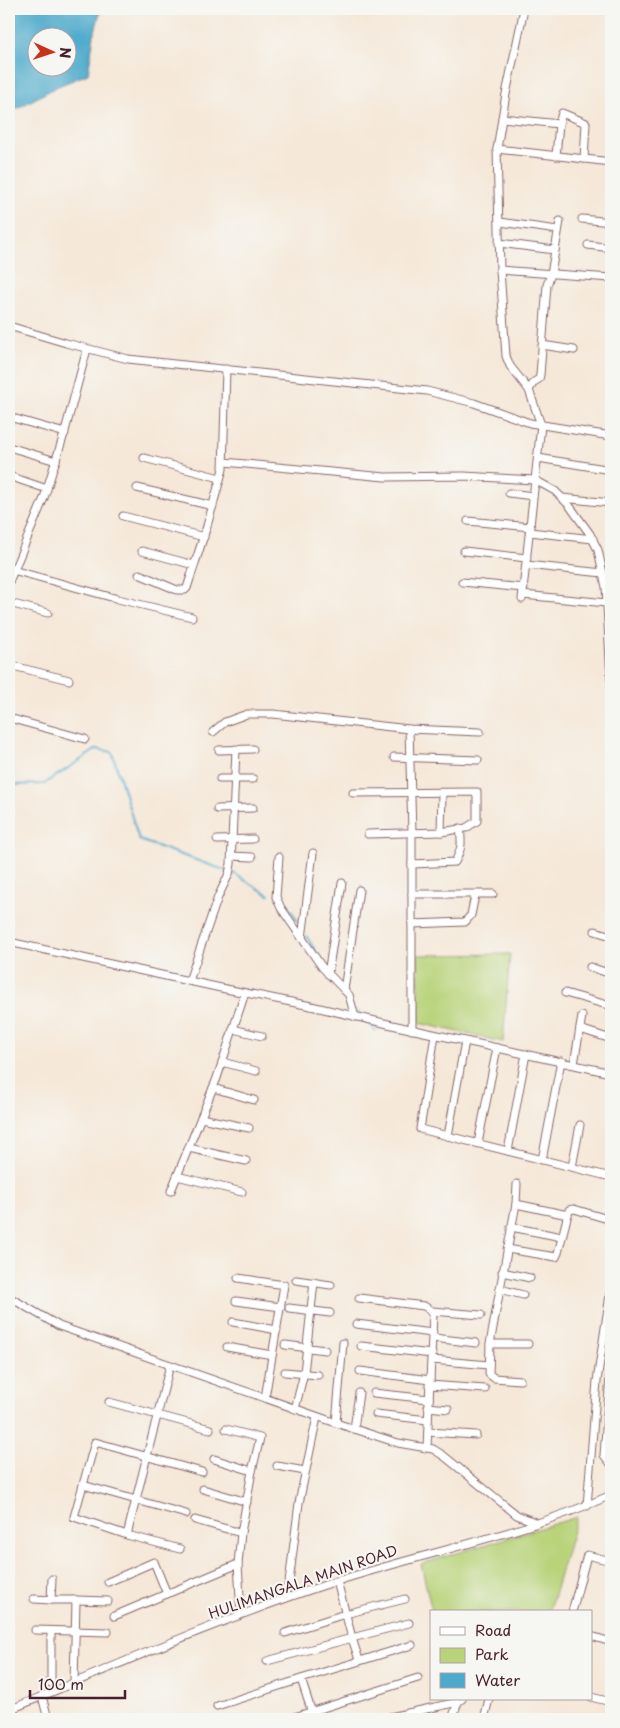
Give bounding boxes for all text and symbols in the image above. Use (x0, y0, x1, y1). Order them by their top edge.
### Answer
north arrow (28, 28, 78, 78)
text: N (55, 47, 76, 59)
street label: HULIMANGALA MAIN ROAD (206, 1539, 400, 1624)
legend (430, 1610, 592, 1700)
text: Road (475, 1618, 511, 1641)
text: Park (475, 1642, 509, 1665)
scale bar (30, 1668, 125, 1700)
text: Water (475, 1668, 520, 1691)
text: 100 m (38, 1672, 84, 1695)

